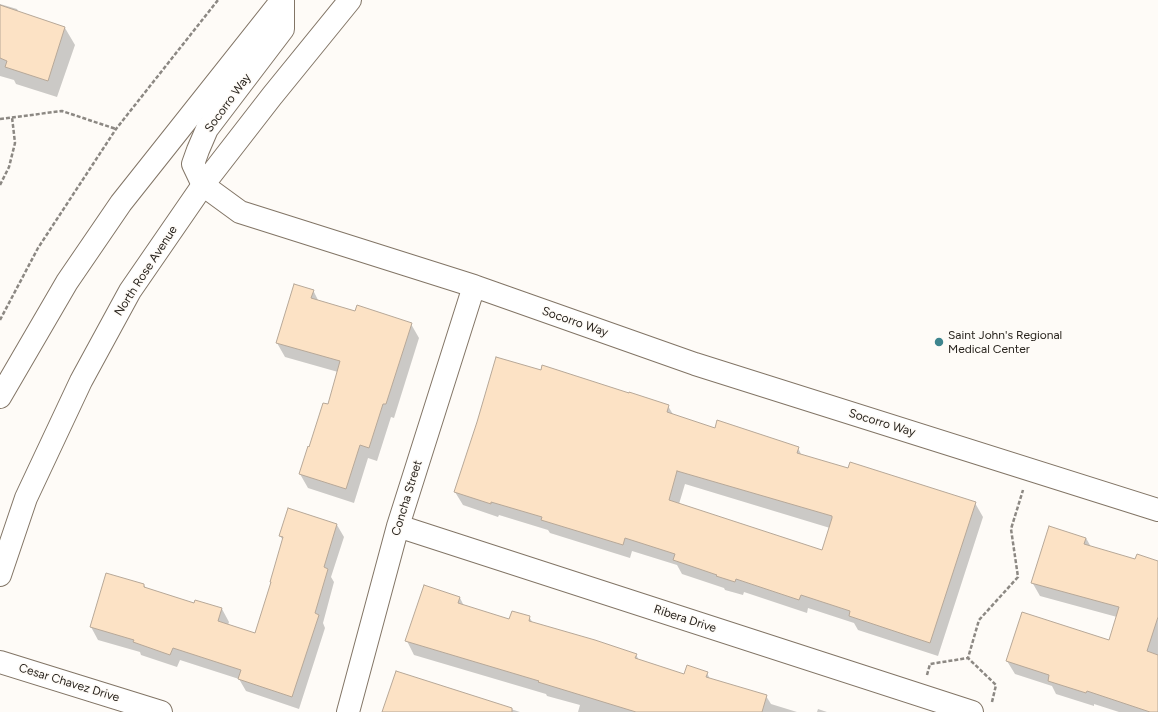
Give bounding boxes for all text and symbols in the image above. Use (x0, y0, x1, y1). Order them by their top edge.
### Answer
street label: Socorro Way (202, 71, 254, 135)
street label: North Rose Avenue (111, 223, 181, 319)
street label: Socorro Way (540, 304, 610, 340)
place label: Saint John's Regional Medical Center (948, 328, 1062, 356)
marker: Saint John's Regional Medical Center (933, 336, 945, 348)
street label: Socorro Way (847, 406, 917, 440)
street label: Concha Street (389, 459, 425, 537)
street label: Ribera Drive (652, 602, 718, 636)
street label: Cesar Chavez Drive (17, 661, 121, 705)

